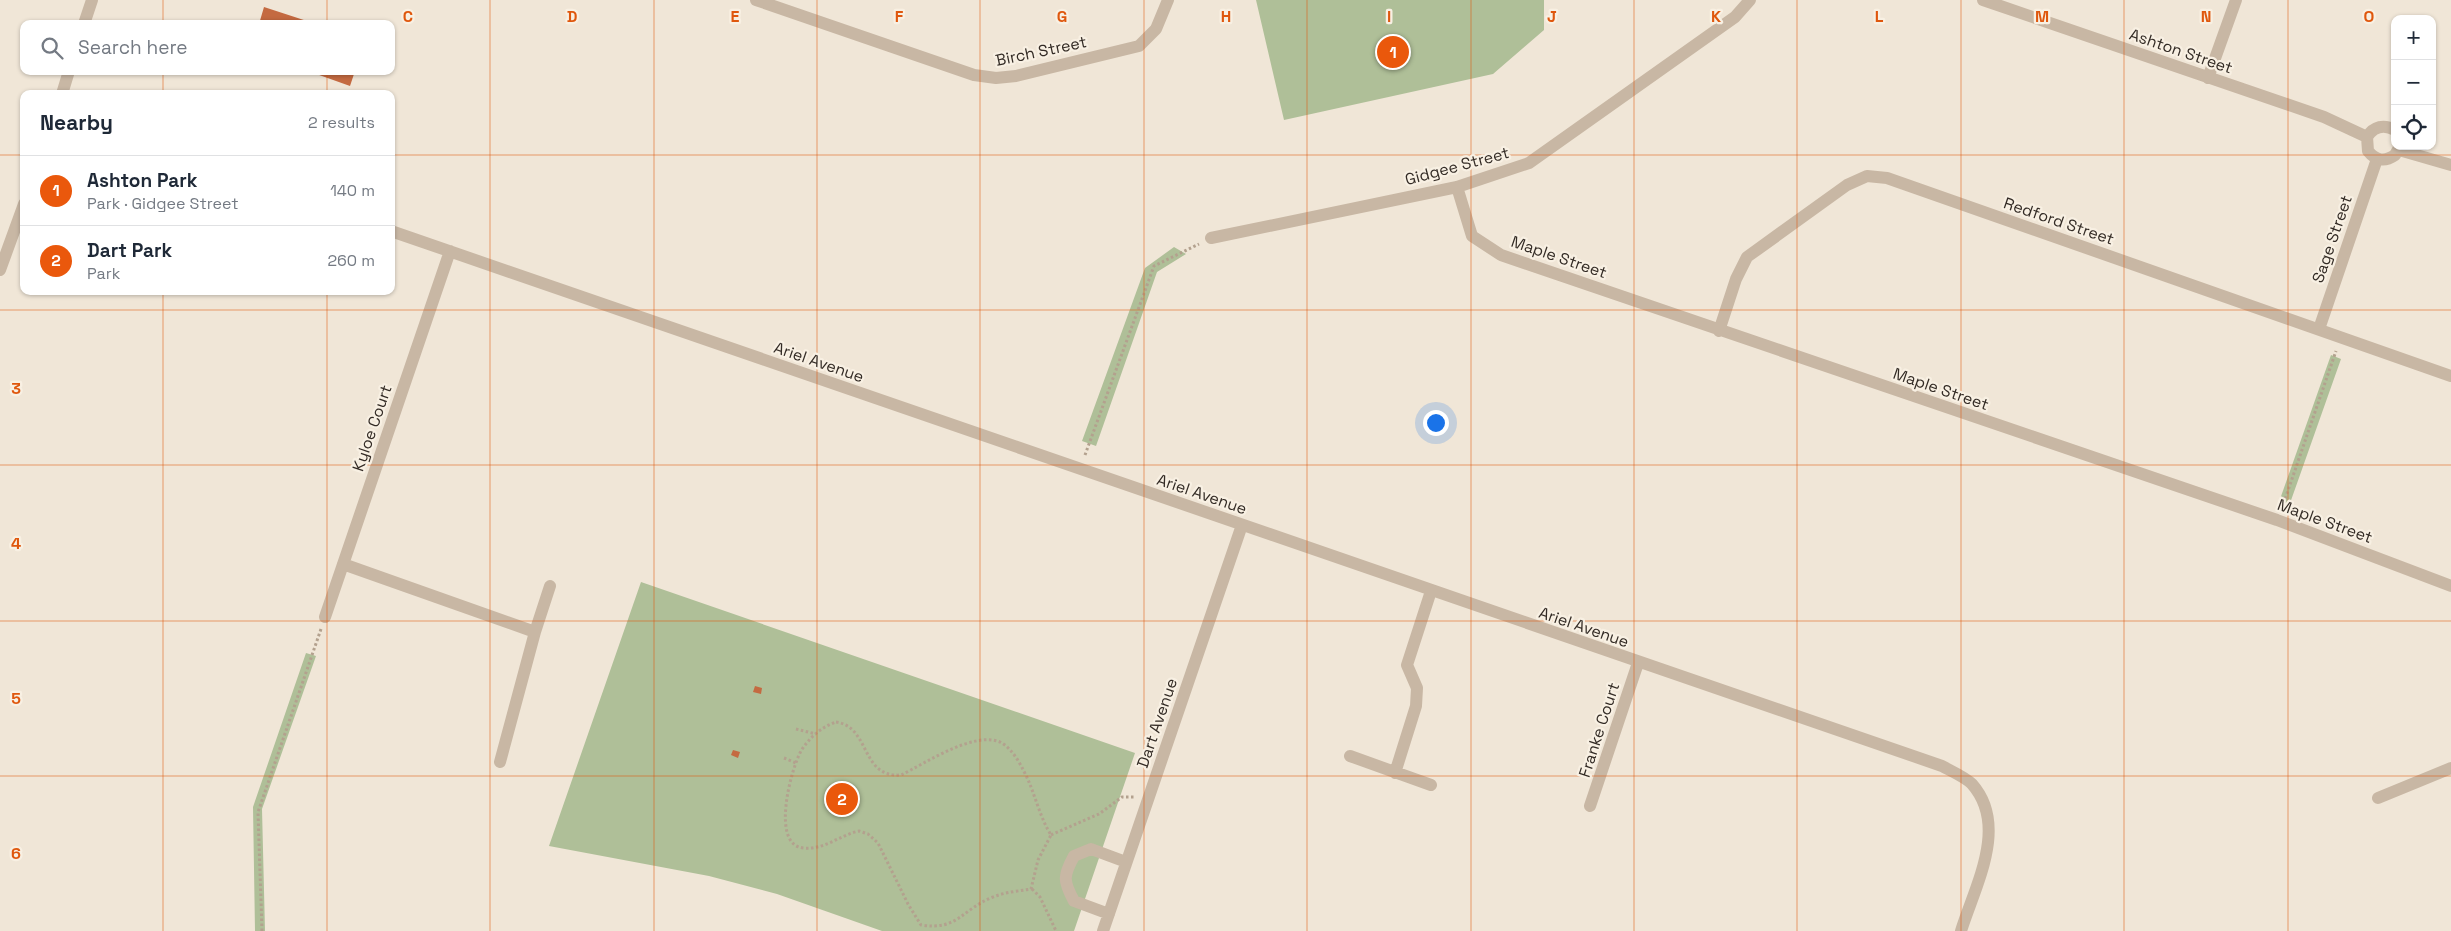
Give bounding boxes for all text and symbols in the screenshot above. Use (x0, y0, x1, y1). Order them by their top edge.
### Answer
text: C (403, 6, 413, 27)
text: D (567, 6, 577, 27)
text: E (731, 6, 740, 27)
text: F (895, 6, 904, 27)
text: G (1057, 6, 1067, 27)
text: H (1221, 6, 1231, 27)
text: I (1387, 6, 1391, 27)
text: J (1547, 6, 1557, 27)
text: K (1711, 6, 1721, 27)
text: L (1875, 6, 1884, 27)
text: M (2035, 6, 2049, 27)
text: N (2201, 6, 2211, 27)
text: O (2364, 6, 2375, 27)
map controls (2391, 15, 2436, 150)
button: + (2391, 15, 2436, 60)
search box (20, 20, 395, 75)
street label: Ashton Street (2127, 24, 2235, 78)
street label: Birch Street (994, 31, 1088, 71)
pin: 1 (1377, 33, 1409, 71)
icon: search (38, 34, 66, 62)
text: Search here (78, 35, 188, 60)
button: − (2391, 60, 2436, 105)
button: locate (2391, 105, 2436, 150)
text: Nearby (40, 109, 113, 136)
text: 2 results (308, 112, 375, 133)
street label: Gidgee Street (1403, 142, 1511, 190)
text: Ashton Park (87, 168, 197, 193)
text: 1 (52, 180, 60, 201)
text: 140 m (330, 180, 375, 201)
street label: Redford Street (2001, 192, 2117, 250)
street label: Sage Street (2307, 192, 2357, 286)
text: Park · Gidgee Street (87, 193, 239, 214)
street label: Maple Street (1508, 231, 1610, 283)
text: Dart Park (87, 238, 172, 263)
text: 2 (51, 250, 61, 271)
text: 260 m (327, 250, 375, 271)
text: Park (87, 263, 120, 284)
street label: Ariel Avenue (771, 337, 867, 387)
street label: Maple Street (1890, 363, 1992, 415)
text: 3 (11, 378, 21, 399)
street label: Kyloe Court (347, 382, 397, 474)
your location (1423, 410, 1449, 436)
street label: Ariel Avenue (1154, 469, 1250, 519)
street label: Maple Street (2275, 494, 2375, 548)
text: 4 (11, 533, 21, 554)
street label: Ariel Avenue (1536, 602, 1632, 652)
street label: Dart Avenue (1132, 675, 1182, 771)
street label: Franke Court (1574, 680, 1624, 780)
text: 5 (11, 688, 21, 709)
pin: 2 (826, 780, 858, 818)
text: 6 (11, 843, 21, 864)

